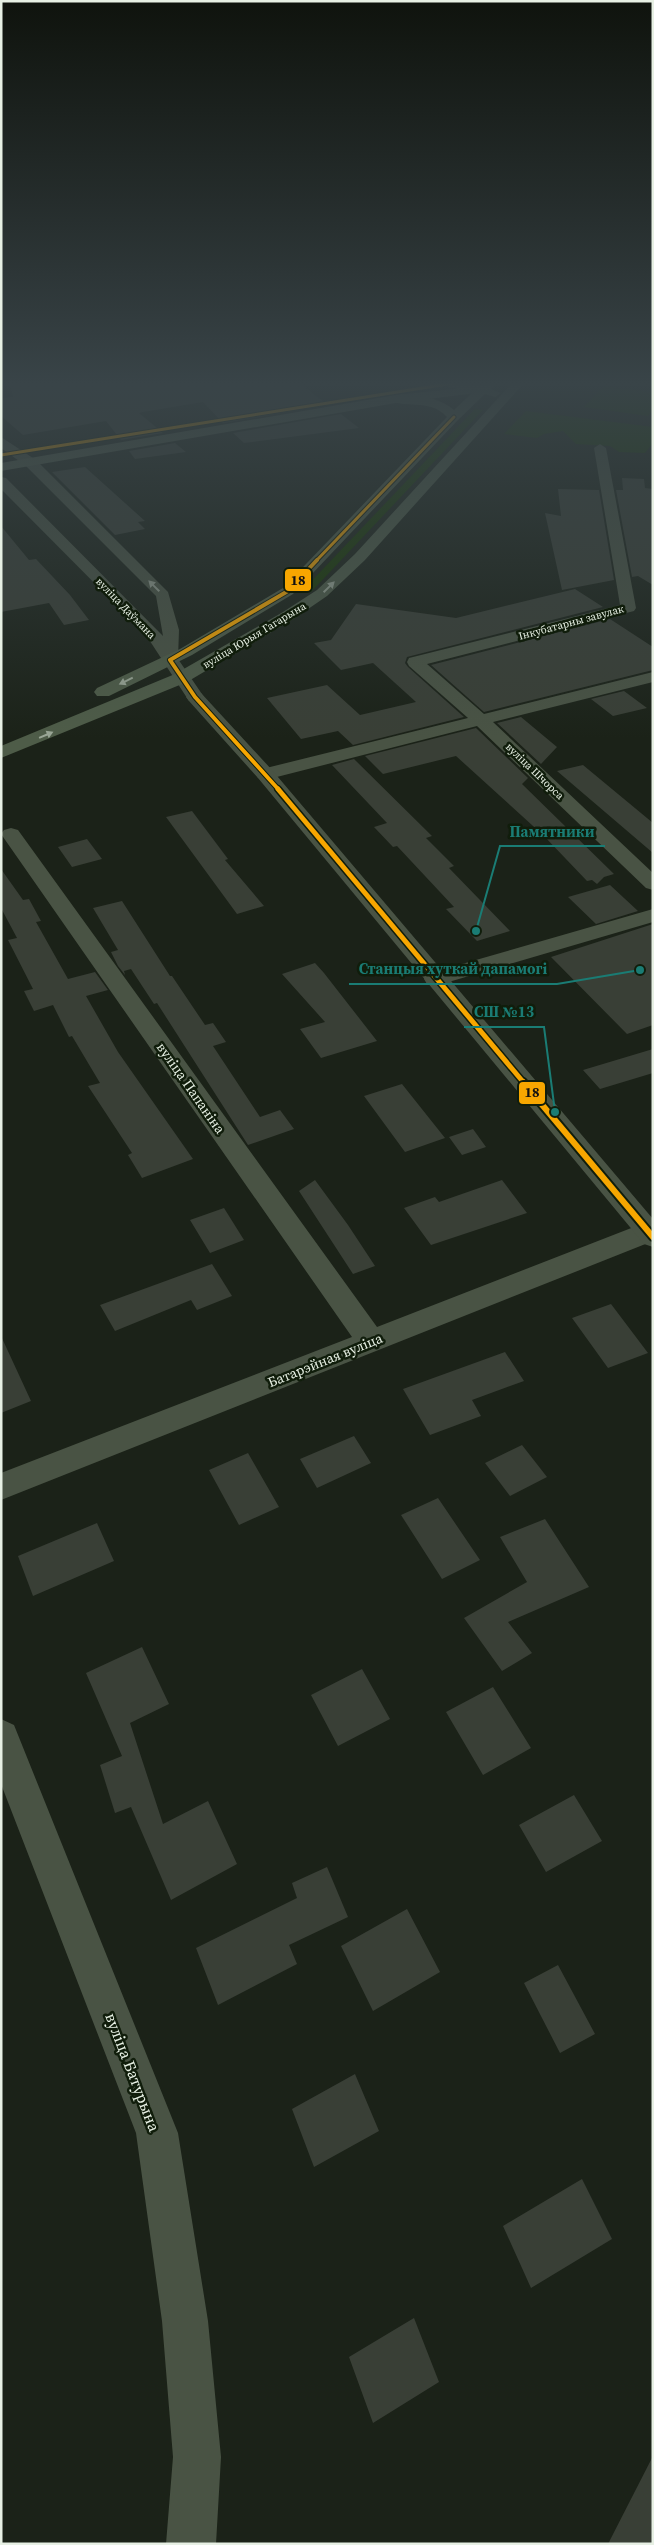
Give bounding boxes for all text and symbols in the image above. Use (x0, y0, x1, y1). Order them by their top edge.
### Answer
line badge: 18 (284, 568, 312, 592)
text: 18 (290, 570, 306, 590)
street label: вуліца Даўмана (92, 574, 159, 643)
one-way arrow (148, 580, 160, 592)
one-way arrow (322, 581, 334, 593)
street label: вуліца Юрыя Гагарына (200, 598, 309, 672)
street label: Інкубатарны завулак (517, 601, 625, 644)
one-way arrow (119, 677, 134, 685)
one-way arrow (39, 730, 53, 738)
street label: вуліца Шчорса (502, 740, 567, 803)
callout: Памятники (500, 816, 605, 846)
text: Памятники (510, 821, 595, 842)
callout: Станцыя хуткай дапамогі (349, 954, 557, 984)
text: Станцыя хуткай дапамогі (359, 958, 547, 979)
callout: СШ №13 (464, 997, 544, 1027)
text: СШ №13 (474, 1001, 534, 1022)
street label: вуліца Папаніна (152, 1038, 231, 1138)
line badge: 18 (518, 1081, 546, 1105)
text: 18 (524, 1082, 540, 1102)
street label: Батарэйная вуліца (265, 1328, 386, 1392)
street label: вуліца Батурына (100, 2009, 166, 2135)

